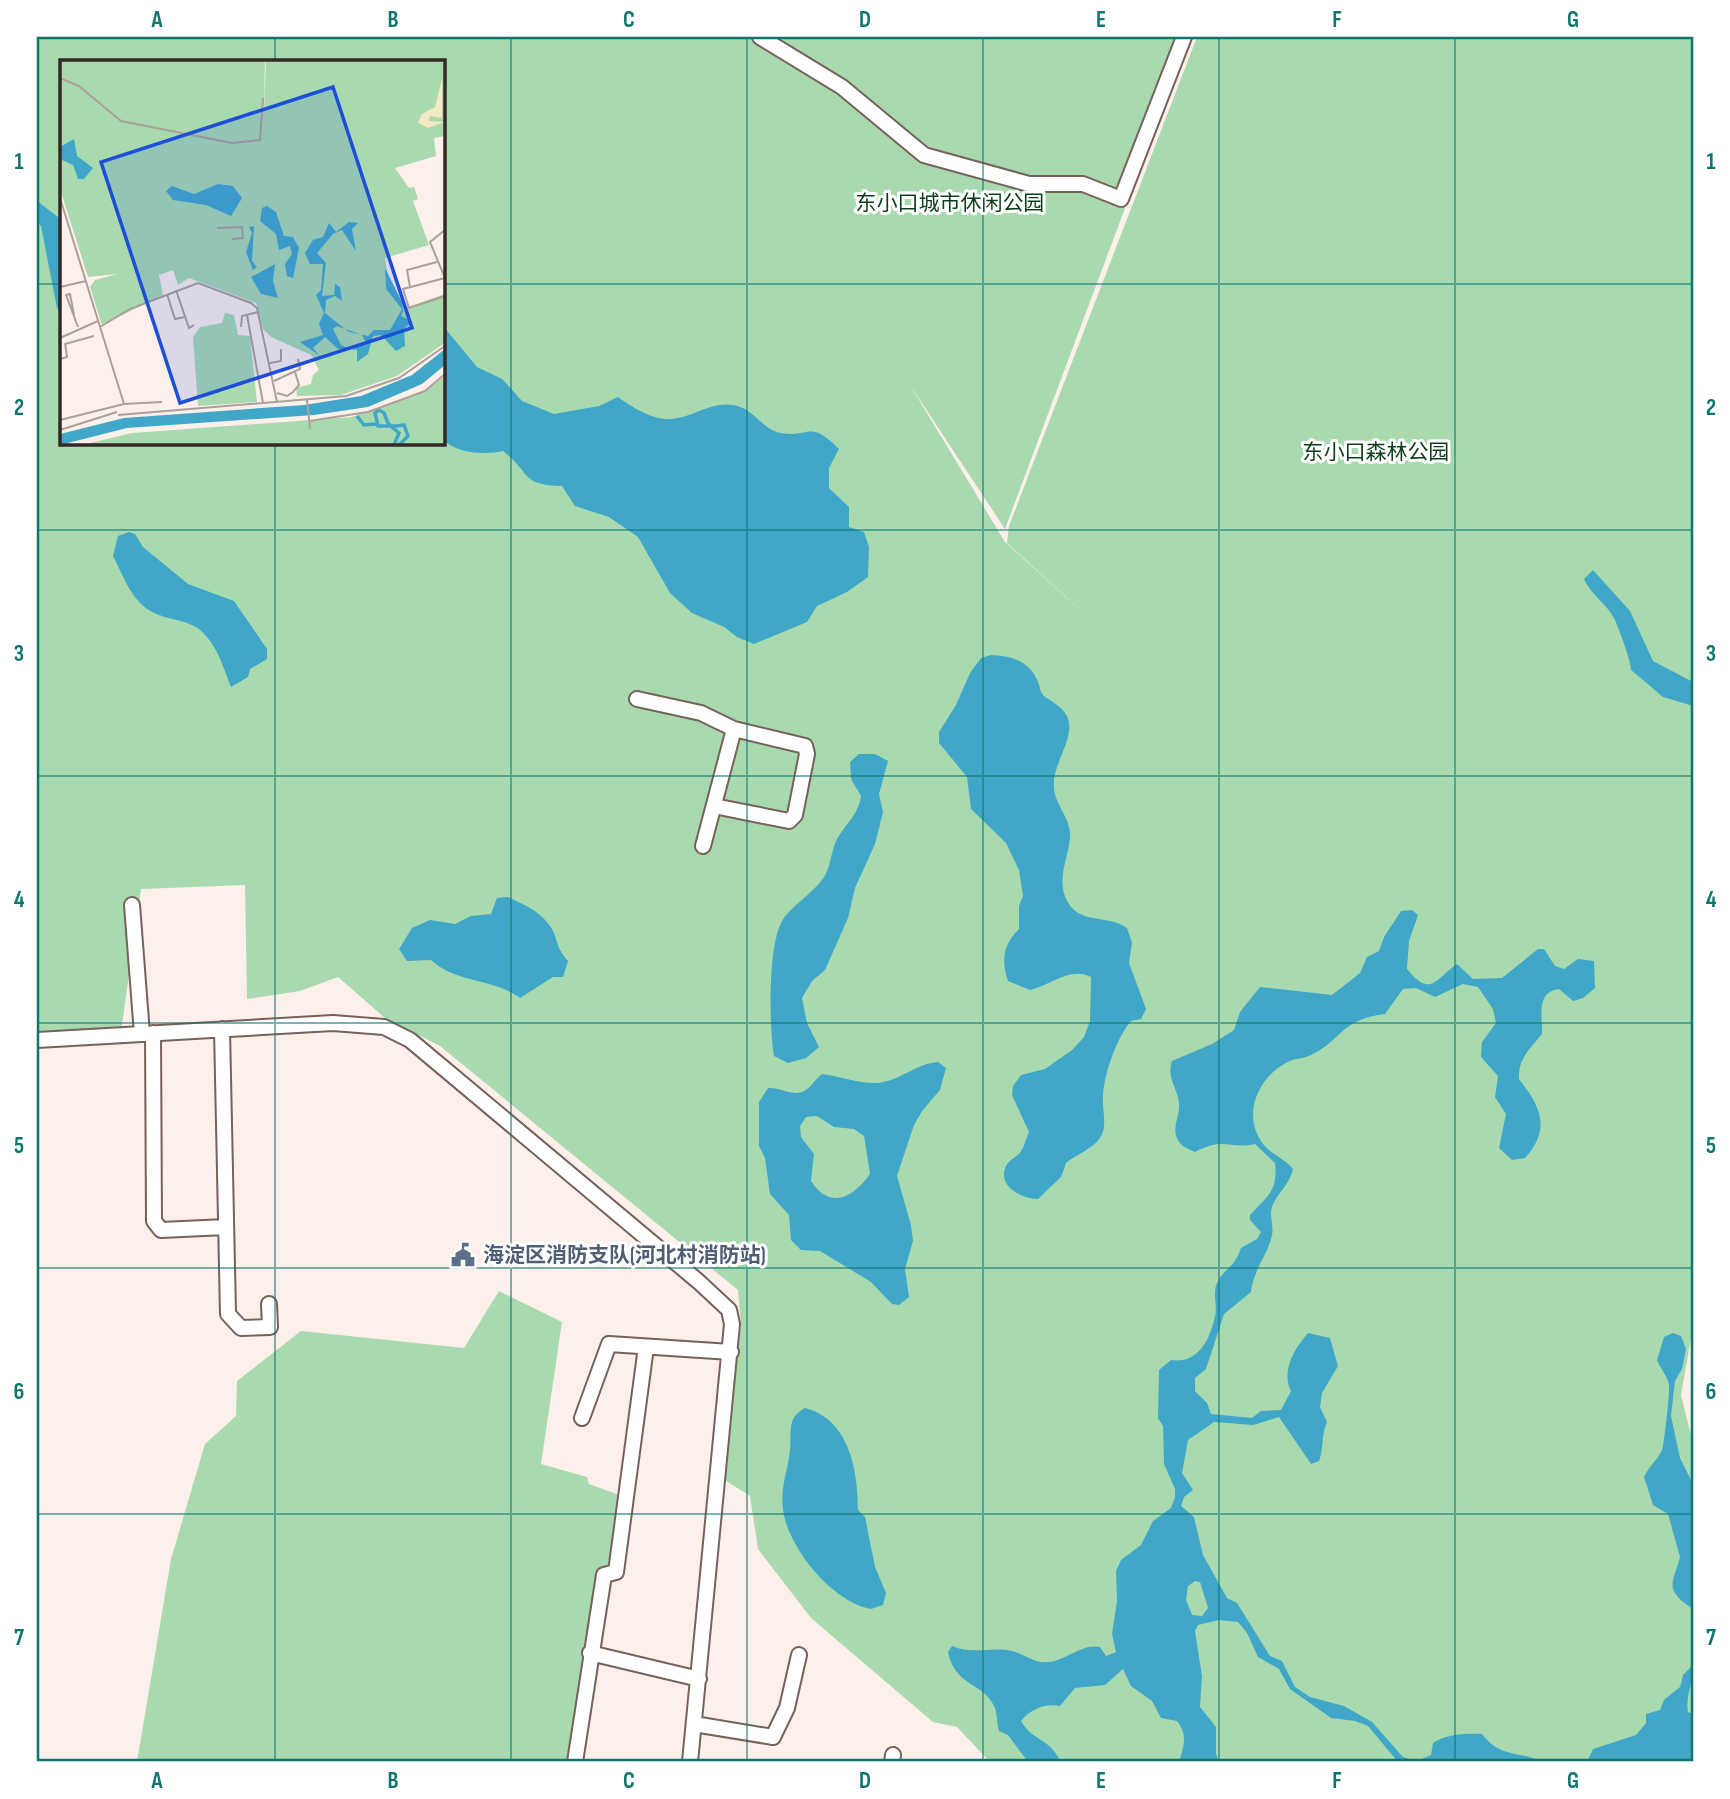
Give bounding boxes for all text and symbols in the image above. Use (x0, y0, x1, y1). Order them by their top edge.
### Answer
text: A (151, 6, 164, 34)
text: B (388, 6, 399, 34)
text: C (623, 6, 635, 34)
text: D (859, 6, 871, 34)
text: E (1096, 6, 1106, 34)
text: F (1332, 6, 1342, 34)
text: G (1567, 6, 1579, 34)
inset map (60, 60, 444, 444)
text: 1 (14, 148, 24, 176)
text: 1 (1706, 148, 1716, 176)
park label: 东小口城市休闲公园 (856, 191, 1045, 216)
text: 2 (14, 394, 24, 422)
text: 2 (1706, 394, 1716, 422)
park label: 东小口森林公园 (1303, 440, 1450, 465)
text: 3 (14, 640, 24, 668)
text: 3 (1706, 640, 1716, 668)
text: 4 (14, 886, 25, 914)
text: 4 (1706, 886, 1717, 914)
text: 5 (14, 1132, 24, 1160)
text: 5 (1706, 1132, 1716, 1160)
public building icon: 海淀区消防支队(河北村消防站) (449, 1241, 477, 1269)
place label: 海淀区消防支队(河北村消防站) (483, 1243, 766, 1268)
text: 6 (14, 1378, 24, 1406)
text: 6 (1706, 1378, 1716, 1406)
text: 7 (14, 1624, 24, 1652)
text: 7 (1706, 1624, 1716, 1652)
text: A (151, 1767, 164, 1795)
text: B (388, 1767, 399, 1795)
text: C (623, 1767, 635, 1795)
text: D (859, 1767, 871, 1795)
text: E (1096, 1767, 1106, 1795)
text: F (1332, 1767, 1342, 1795)
text: G (1567, 1767, 1579, 1795)

